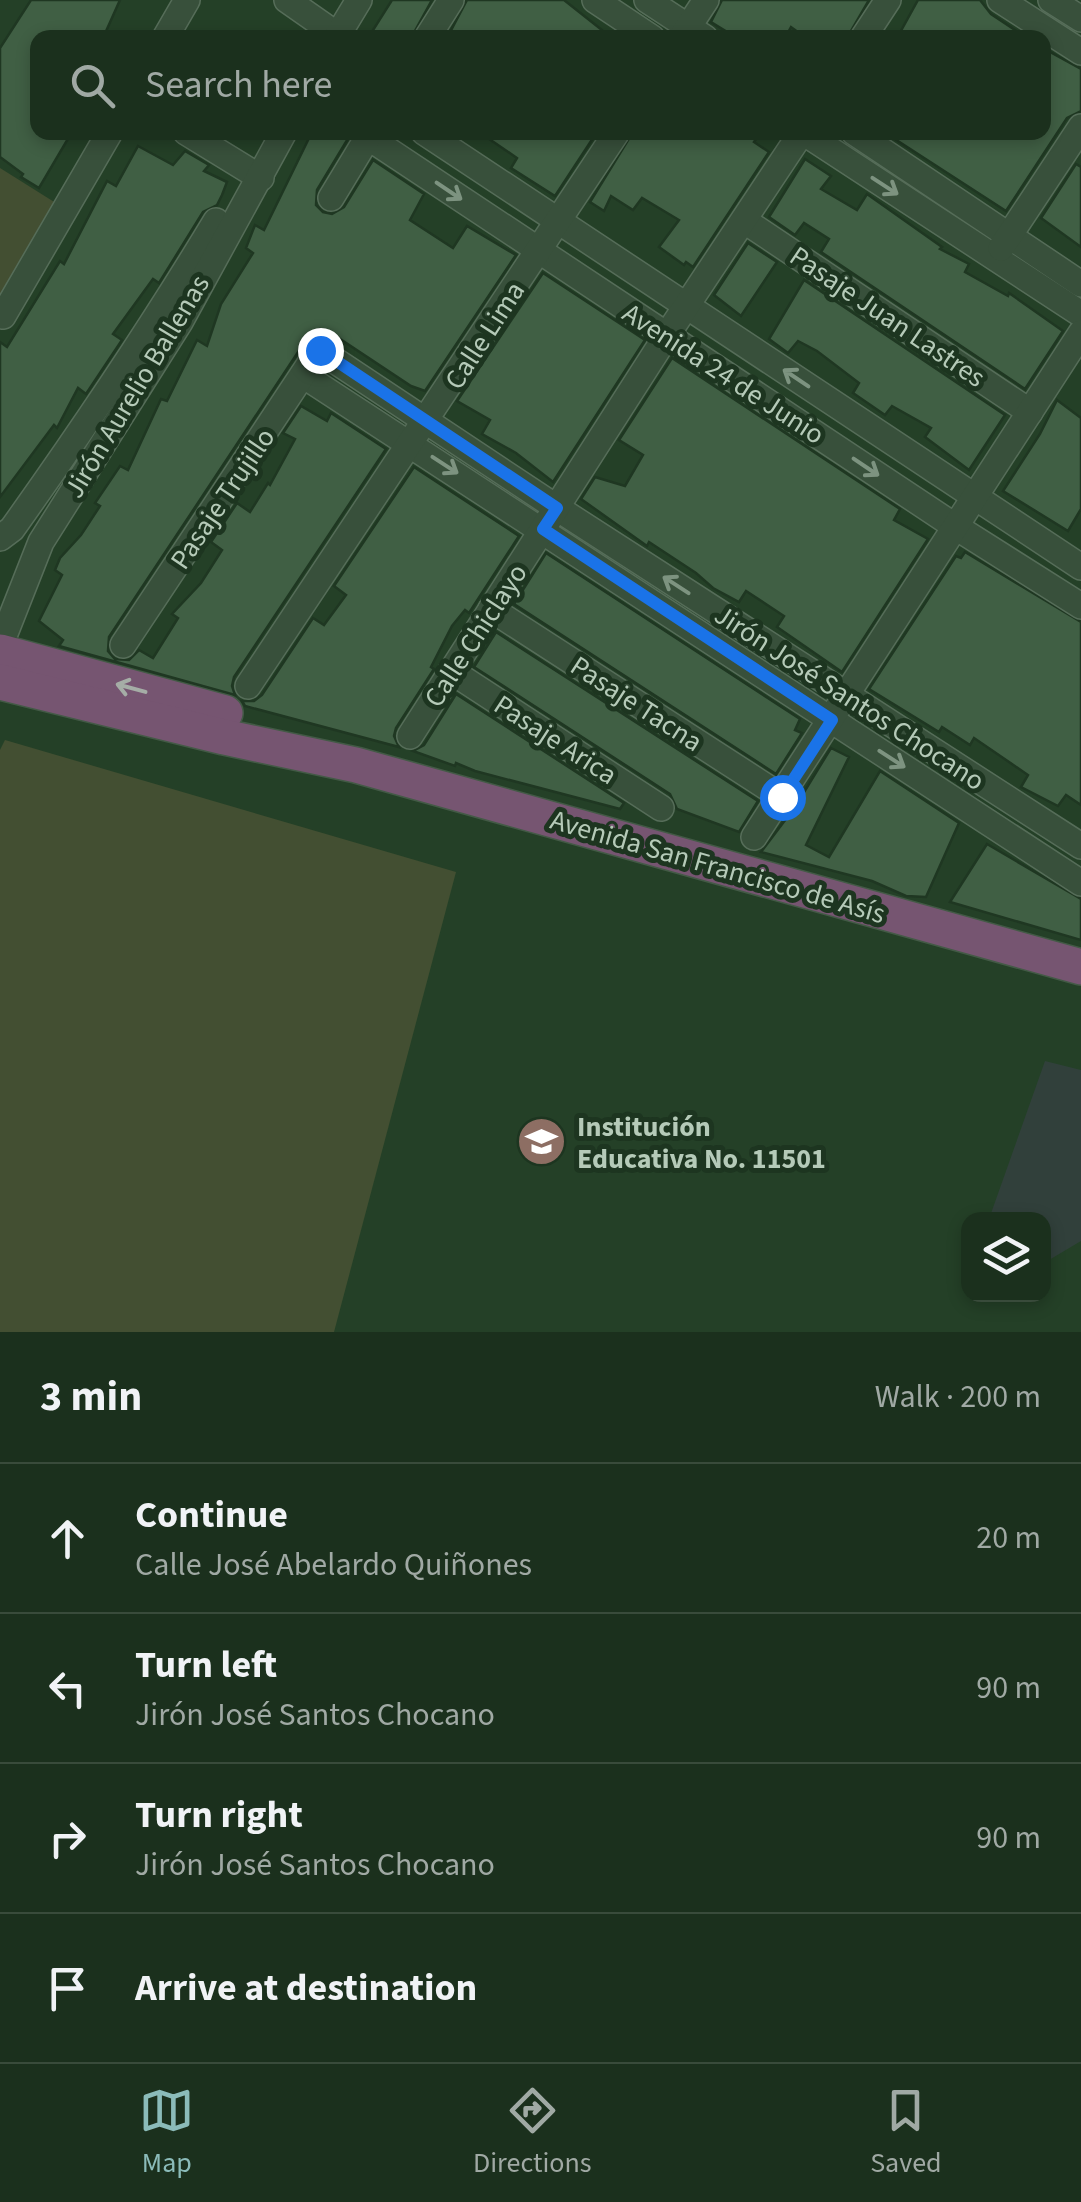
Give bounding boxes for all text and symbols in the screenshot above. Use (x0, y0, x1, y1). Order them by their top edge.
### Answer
search box (30, 30, 1051, 140)
icon: search (65, 58, 120, 113)
text: Search here (145, 58, 332, 112)
one-way arrow (870, 175, 898, 196)
one-way arrow (435, 181, 463, 202)
street label: Pasaje Juan Lastres (782, 236, 993, 397)
street label: Jirón Aurelio Ballenas (54, 267, 219, 506)
street label: Calle Lima (435, 274, 535, 397)
street label: Avenida 24 de Junio (615, 293, 832, 454)
route end (298, 328, 344, 374)
one-way arrow (782, 368, 810, 389)
street label: Pasaje Trujillo (161, 420, 285, 577)
one-way arrow (430, 455, 458, 476)
one-way arrow (852, 456, 880, 477)
street label: Calle Chiclayo (414, 556, 537, 715)
one-way arrow (662, 574, 690, 595)
street label: Jirón José Santos Chocano (706, 595, 992, 800)
street label: Pasaje Tacna (563, 646, 710, 762)
one-way arrow (116, 678, 147, 697)
street label: Pasaje Arica (486, 685, 625, 795)
one-way arrow (877, 749, 905, 770)
route start (760, 775, 806, 821)
street label: Avenida San Francisco de Asís (546, 800, 890, 934)
place label: Institución Educativa No. 11501 (577, 1107, 826, 1179)
school or university icon: Institución Educativa No. 11501 (516, 1116, 568, 1168)
map controls (961, 1212, 1051, 1302)
button: layers (961, 1212, 1051, 1302)
text: 3 min (40, 1367, 142, 1427)
text: Walk · 200 m (875, 1374, 1041, 1420)
text: Continue (135, 1488, 288, 1542)
icon: ahead (40, 1511, 95, 1566)
text: 20 m (976, 1515, 1041, 1561)
text: Calle José Abelardo Quiñones (135, 1542, 532, 1588)
text: Turn left (135, 1638, 277, 1692)
icon: left (40, 1661, 95, 1716)
text: 90 m (976, 1665, 1041, 1711)
text: Jirón José Santos Chocano (135, 1692, 495, 1738)
text: Turn right (135, 1788, 303, 1842)
icon: right (40, 1811, 95, 1866)
text: 90 m (976, 1815, 1041, 1861)
text: Jirón José Santos Chocano (135, 1842, 495, 1888)
icon: arrive (40, 1961, 95, 2016)
text: Arrive at destination (135, 1961, 477, 2015)
tab: Map (139, 2083, 194, 2183)
tab: Directions (473, 2083, 592, 2183)
tab: Saved (870, 2083, 942, 2183)

